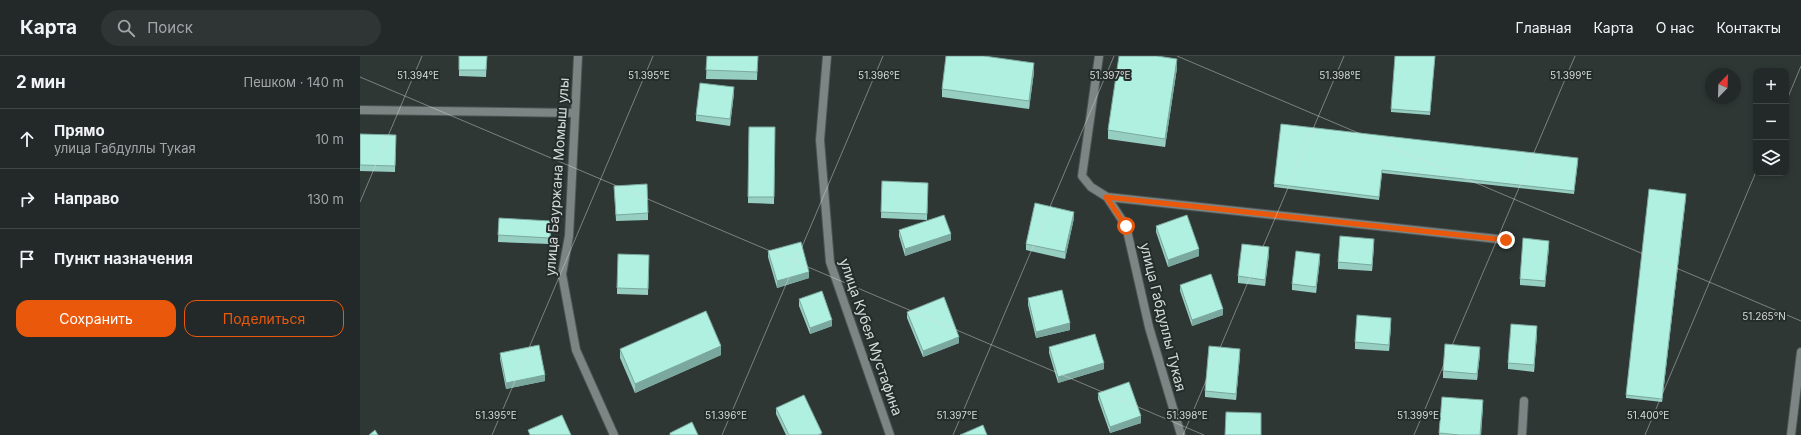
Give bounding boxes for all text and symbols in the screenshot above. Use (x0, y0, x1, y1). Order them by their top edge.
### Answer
search box (101, 10, 381, 46)
text: Карта (20, 16, 77, 39)
icon: search (115, 17, 137, 39)
text: Поиск (147, 18, 193, 37)
text: Главная (1516, 19, 1571, 36)
text: Карта (1593, 19, 1634, 36)
text: О нас (1656, 19, 1694, 36)
text: Контакты (1716, 19, 1781, 36)
north arrow (1705, 68, 1741, 104)
map controls (1753, 68, 1789, 176)
button: + (1753, 68, 1789, 104)
text: 51.394°E (397, 69, 439, 81)
text: 51.395°E (628, 69, 670, 81)
text: 51.396°E (858, 69, 900, 81)
text: 51.397°E (1089, 69, 1131, 81)
text: 51.398°E (1319, 69, 1361, 81)
text: 51.399°E (1550, 69, 1592, 81)
text: 2 мин (16, 72, 66, 92)
text: Пешком · 140 m (244, 74, 344, 90)
street label: улица Бауржана Момыш улы (541, 77, 572, 277)
button: − (1753, 104, 1789, 140)
text: Прямо (54, 121, 105, 140)
icon: ahead (16, 128, 38, 150)
text: 10 m (315, 131, 344, 147)
text: улица Габдуллы Тукая (54, 140, 196, 156)
button: layers (1753, 140, 1789, 176)
icon: right (16, 188, 38, 210)
text: Направо (54, 189, 119, 208)
text: 130 m (307, 191, 344, 207)
route start (1117, 217, 1135, 235)
route end (1497, 231, 1515, 249)
street label: улица Габдуллы Тукая (1137, 241, 1190, 393)
icon: arrive (16, 248, 38, 270)
text: Пункт назначения (54, 249, 193, 268)
street label: улица Кубея Мустафина (837, 256, 906, 418)
button: Сохранить (16, 300, 176, 337)
button: Поделиться (184, 300, 344, 337)
text: 51.265°N (1742, 310, 1786, 322)
text: 51.395°E (475, 409, 517, 421)
text: 51.396°E (705, 409, 747, 421)
text: 51.397°E (936, 409, 978, 421)
text: 51.398°E (1166, 409, 1208, 421)
text: 51.399°E (1397, 409, 1439, 421)
text: 51.400°E (1627, 409, 1669, 421)

